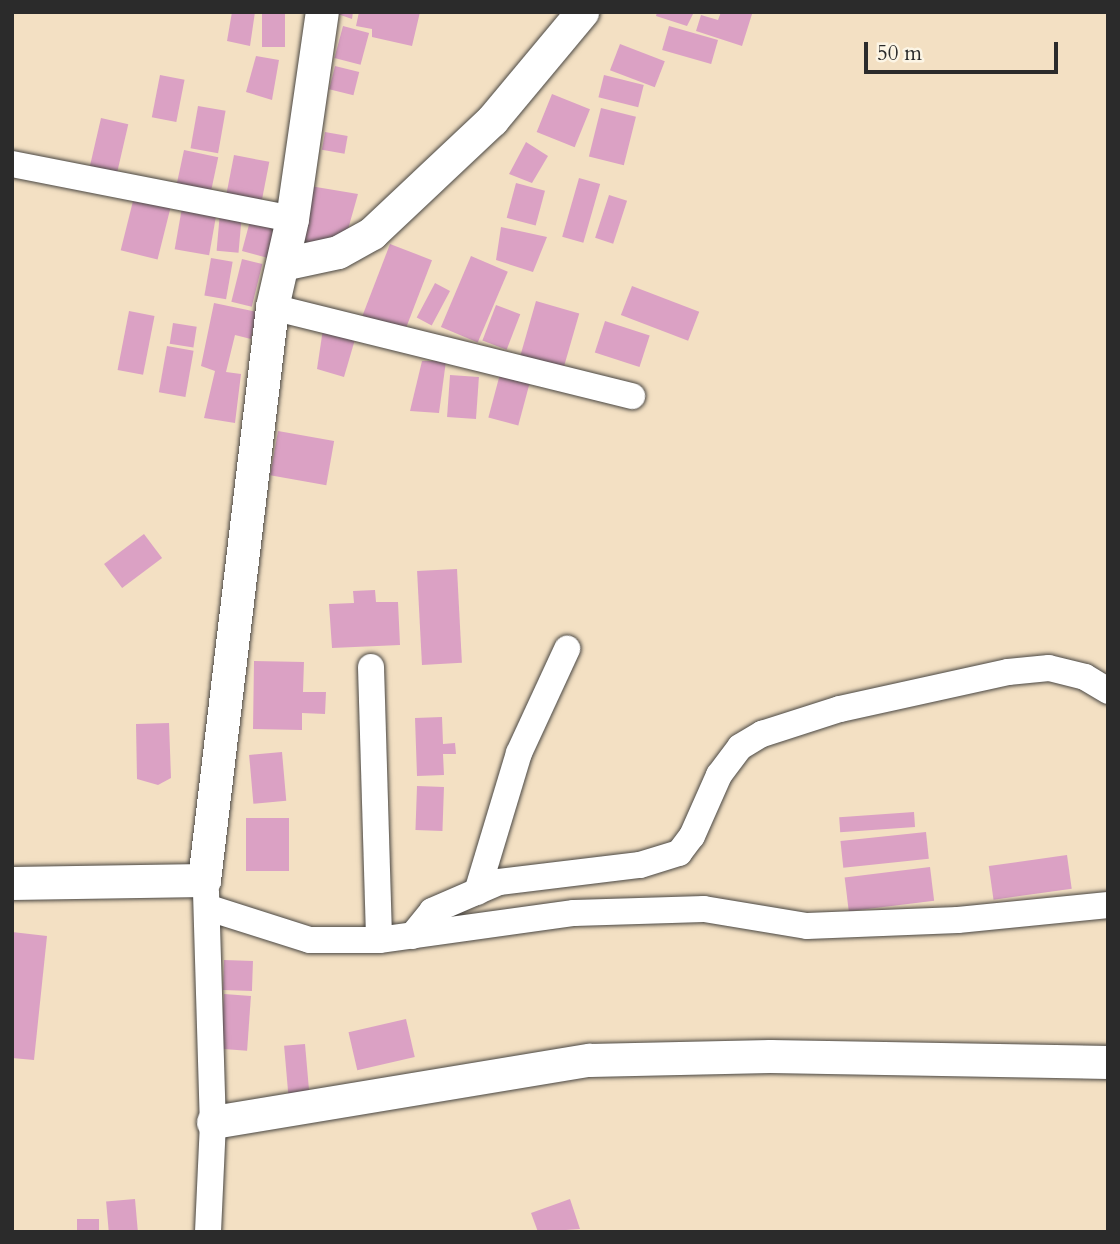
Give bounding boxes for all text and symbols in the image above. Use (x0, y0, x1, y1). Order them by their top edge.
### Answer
scale bar (868, 28, 1062, 72)
text: 50 m (877, 39, 922, 68)

